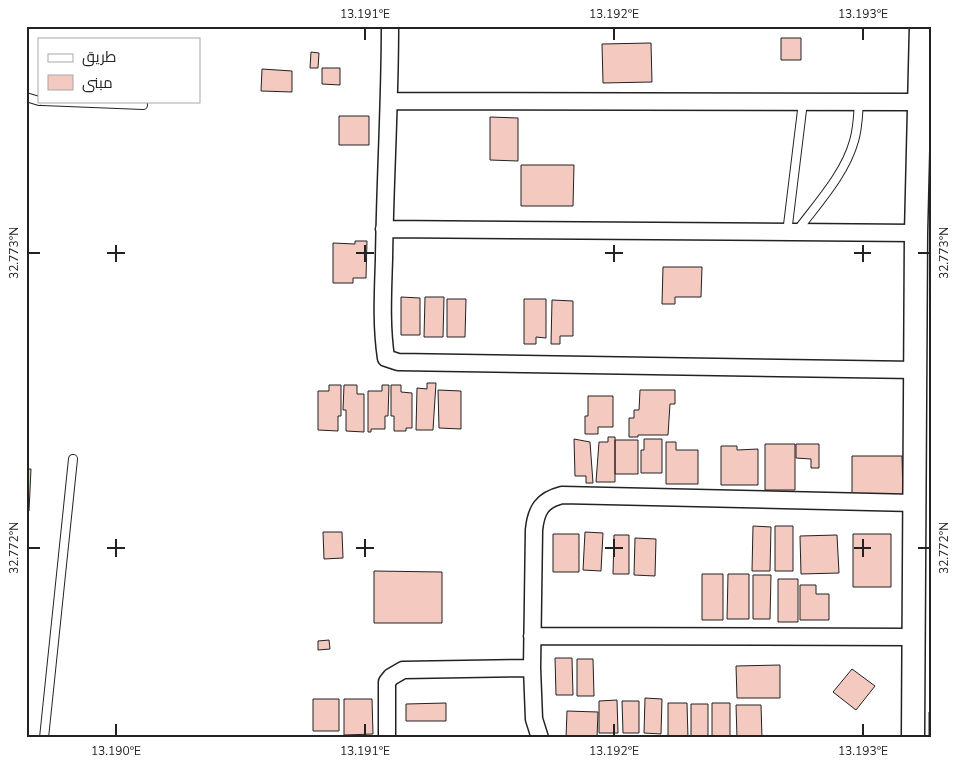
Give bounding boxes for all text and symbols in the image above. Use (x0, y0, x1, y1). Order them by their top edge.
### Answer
text: 13.191°E (340, 6, 390, 22)
text: 13.192°E (589, 6, 639, 22)
text: 13.193°E (838, 6, 888, 22)
legend (38, 38, 200, 102)
text: طريق (82, 47, 116, 67)
text: مبنى (82, 73, 113, 93)
text: 32.773°N (6, 227, 22, 279)
text: 32.773°N (936, 227, 952, 279)
text: 32.772°N (6, 522, 22, 574)
text: 32.772°N (936, 522, 952, 574)
text: 13.190°E (91, 743, 141, 759)
text: 13.191°E (340, 743, 390, 759)
text: 13.192°E (589, 743, 639, 759)
text: 13.193°E (838, 743, 888, 759)

